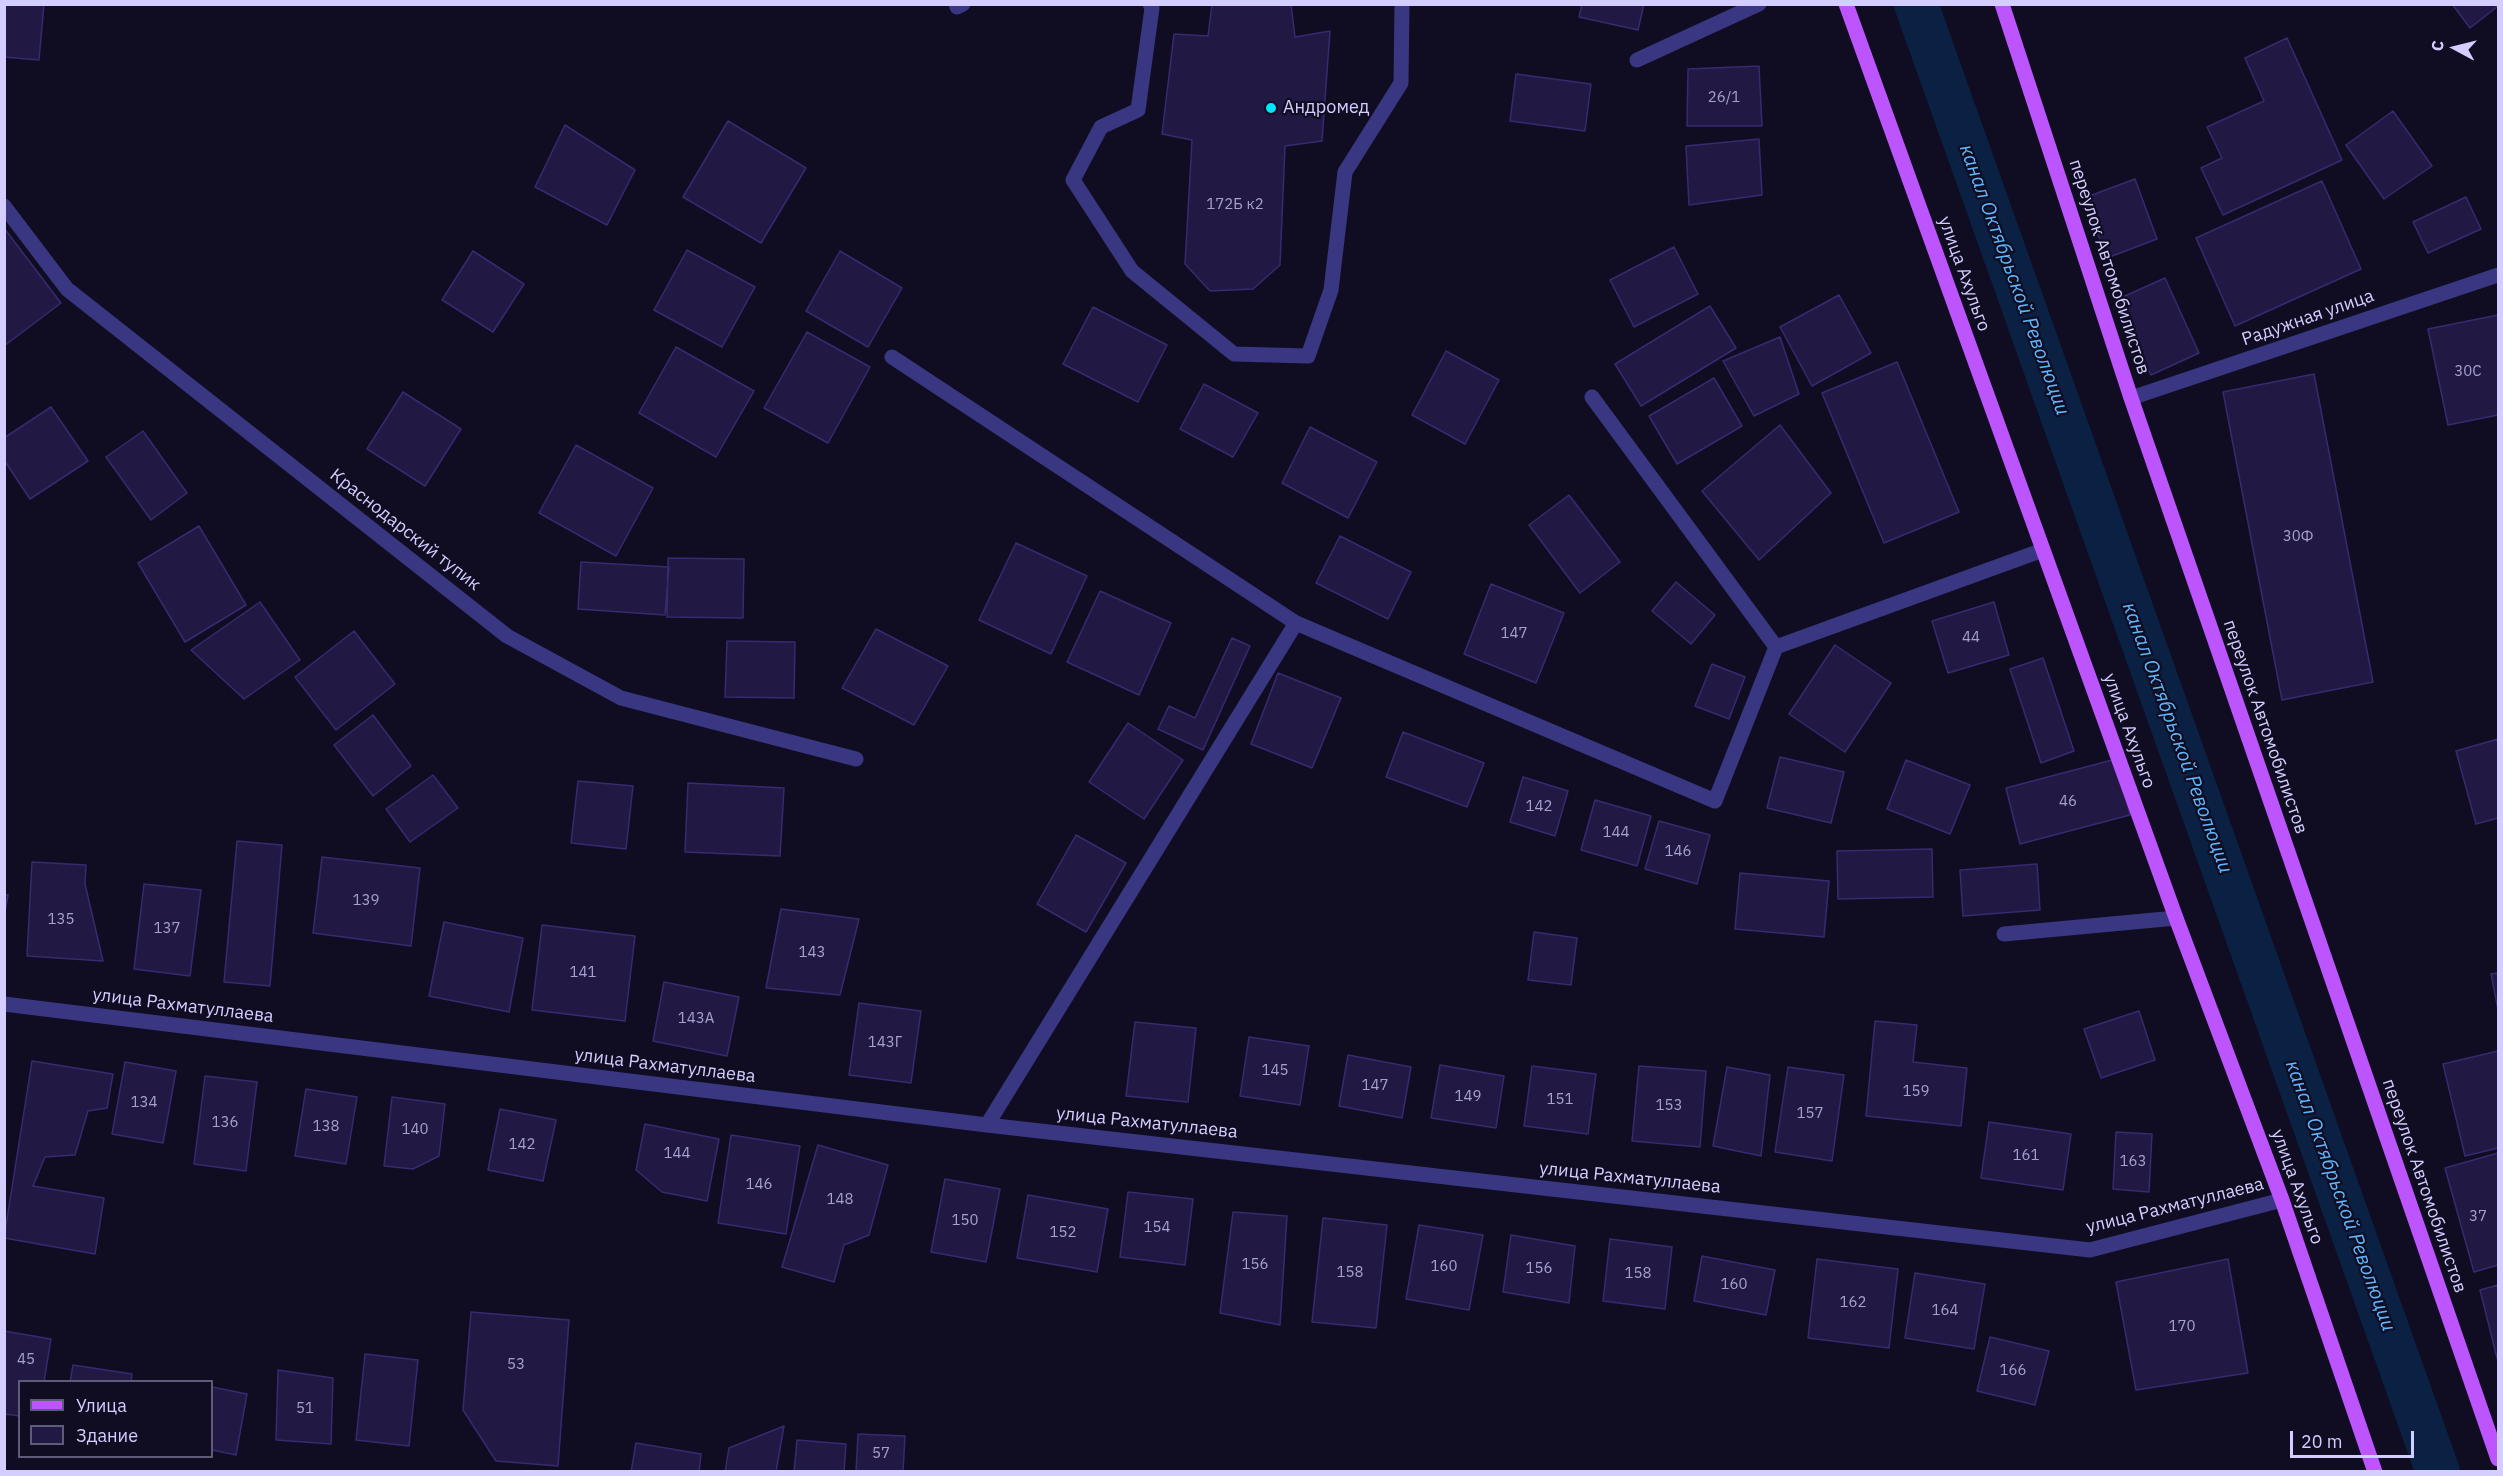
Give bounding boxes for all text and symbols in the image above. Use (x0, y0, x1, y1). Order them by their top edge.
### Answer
north arrow (2425, 18, 2485, 78)
text: С (2427, 39, 2448, 52)
house number: 26/1 (1708, 89, 1740, 107)
place label: Андромед (1283, 97, 1370, 119)
marker: Андромед (1264, 101, 1278, 115)
water label: канал Октябрьской Революции (1954, 141, 2074, 419)
street label: переулок Автомобилистов (2064, 157, 2154, 377)
house number: 172Б к2 (1206, 196, 1264, 214)
street label: улица Ахульго (1933, 214, 1995, 334)
street label: Радужная улица (2239, 285, 2377, 351)
house number: 30С (2454, 363, 2482, 381)
street label: Краснодарский тупик (325, 464, 485, 596)
house number: 30Ф (2283, 528, 2313, 546)
water label: канал Октябрьской Революции (2117, 599, 2237, 877)
street label: переулок Автомобилистов (2218, 617, 2312, 837)
house number: 147 (1501, 625, 1527, 643)
house number: 44 (1962, 629, 1980, 647)
street label: улица Ахульго (2098, 671, 2160, 791)
house number: 46 (2059, 793, 2077, 811)
house number: 142 (1526, 798, 1552, 816)
house number: 144 (1603, 824, 1629, 842)
house number: 146 (1665, 843, 1691, 861)
house number: 139 (353, 892, 379, 910)
house number: 135 (48, 911, 74, 929)
house number: 137 (154, 920, 180, 938)
house number: 143 (799, 944, 825, 962)
house number: 141 (570, 964, 596, 982)
street label: улица Рахматуллаева (91, 984, 275, 1028)
house number: 143А (678, 1010, 714, 1028)
house number: 143Г (868, 1034, 902, 1052)
street label: улица Рахматуллаева (573, 1044, 757, 1088)
water label: канал Октябрьской Революции (2280, 1057, 2400, 1335)
house number: 145 (1262, 1062, 1288, 1080)
street label: переулок Автомобилистов (2377, 1076, 2471, 1296)
house number: 147 (1362, 1077, 1388, 1095)
house number: 159 (1903, 1083, 1929, 1101)
house number: 149 (1455, 1088, 1481, 1106)
house number: 151 (1547, 1091, 1573, 1109)
house number: 134 (131, 1094, 157, 1112)
house number: 153 (1656, 1097, 1682, 1115)
street label: улица Рахматуллаева (1055, 1103, 1239, 1143)
house number: 157 (1797, 1105, 1823, 1123)
house number: 136 (212, 1114, 238, 1132)
house number: 138 (313, 1118, 339, 1136)
house number: 140 (402, 1121, 428, 1139)
street label: улица Ахульго (2266, 1127, 2328, 1247)
house number: 142 (509, 1136, 535, 1154)
house number: 144 (664, 1145, 690, 1163)
house number: 161 (2013, 1147, 2039, 1165)
house number: 163 (2120, 1153, 2146, 1171)
street label: улица Рахматуллаева (1538, 1158, 1722, 1198)
street label: улица Рахматуллаева (2084, 1173, 2266, 1239)
house number: 146 (746, 1176, 772, 1194)
house number: 148 (827, 1191, 853, 1209)
house number: 37 (2469, 1208, 2487, 1226)
house number: 150 (952, 1212, 978, 1230)
house number: 154 (1144, 1219, 1170, 1237)
house number: 152 (1050, 1224, 1076, 1242)
house number: 156 (1242, 1256, 1268, 1274)
house number: 160 (1431, 1258, 1457, 1276)
house number: 156 (1526, 1260, 1552, 1278)
house number: 158 (1337, 1264, 1363, 1282)
house number: 158 (1625, 1265, 1651, 1283)
house number: 160 (1721, 1276, 1747, 1294)
house number: 162 (1840, 1294, 1866, 1312)
house number: 164 (1932, 1302, 1958, 1320)
house number: 170 (2169, 1318, 2195, 1336)
house number: 45 (17, 1351, 35, 1369)
house number: 53 (507, 1356, 525, 1374)
house number: 166 (2000, 1362, 2026, 1380)
legend (18, 1380, 213, 1458)
text: Улица (76, 1394, 127, 1417)
house number: 51 (296, 1400, 314, 1418)
scale bar (2293, 1419, 2418, 1457)
text: Здание (76, 1424, 138, 1447)
text: 20 m (2301, 1430, 2343, 1453)
house number: 57 (872, 1445, 890, 1463)

